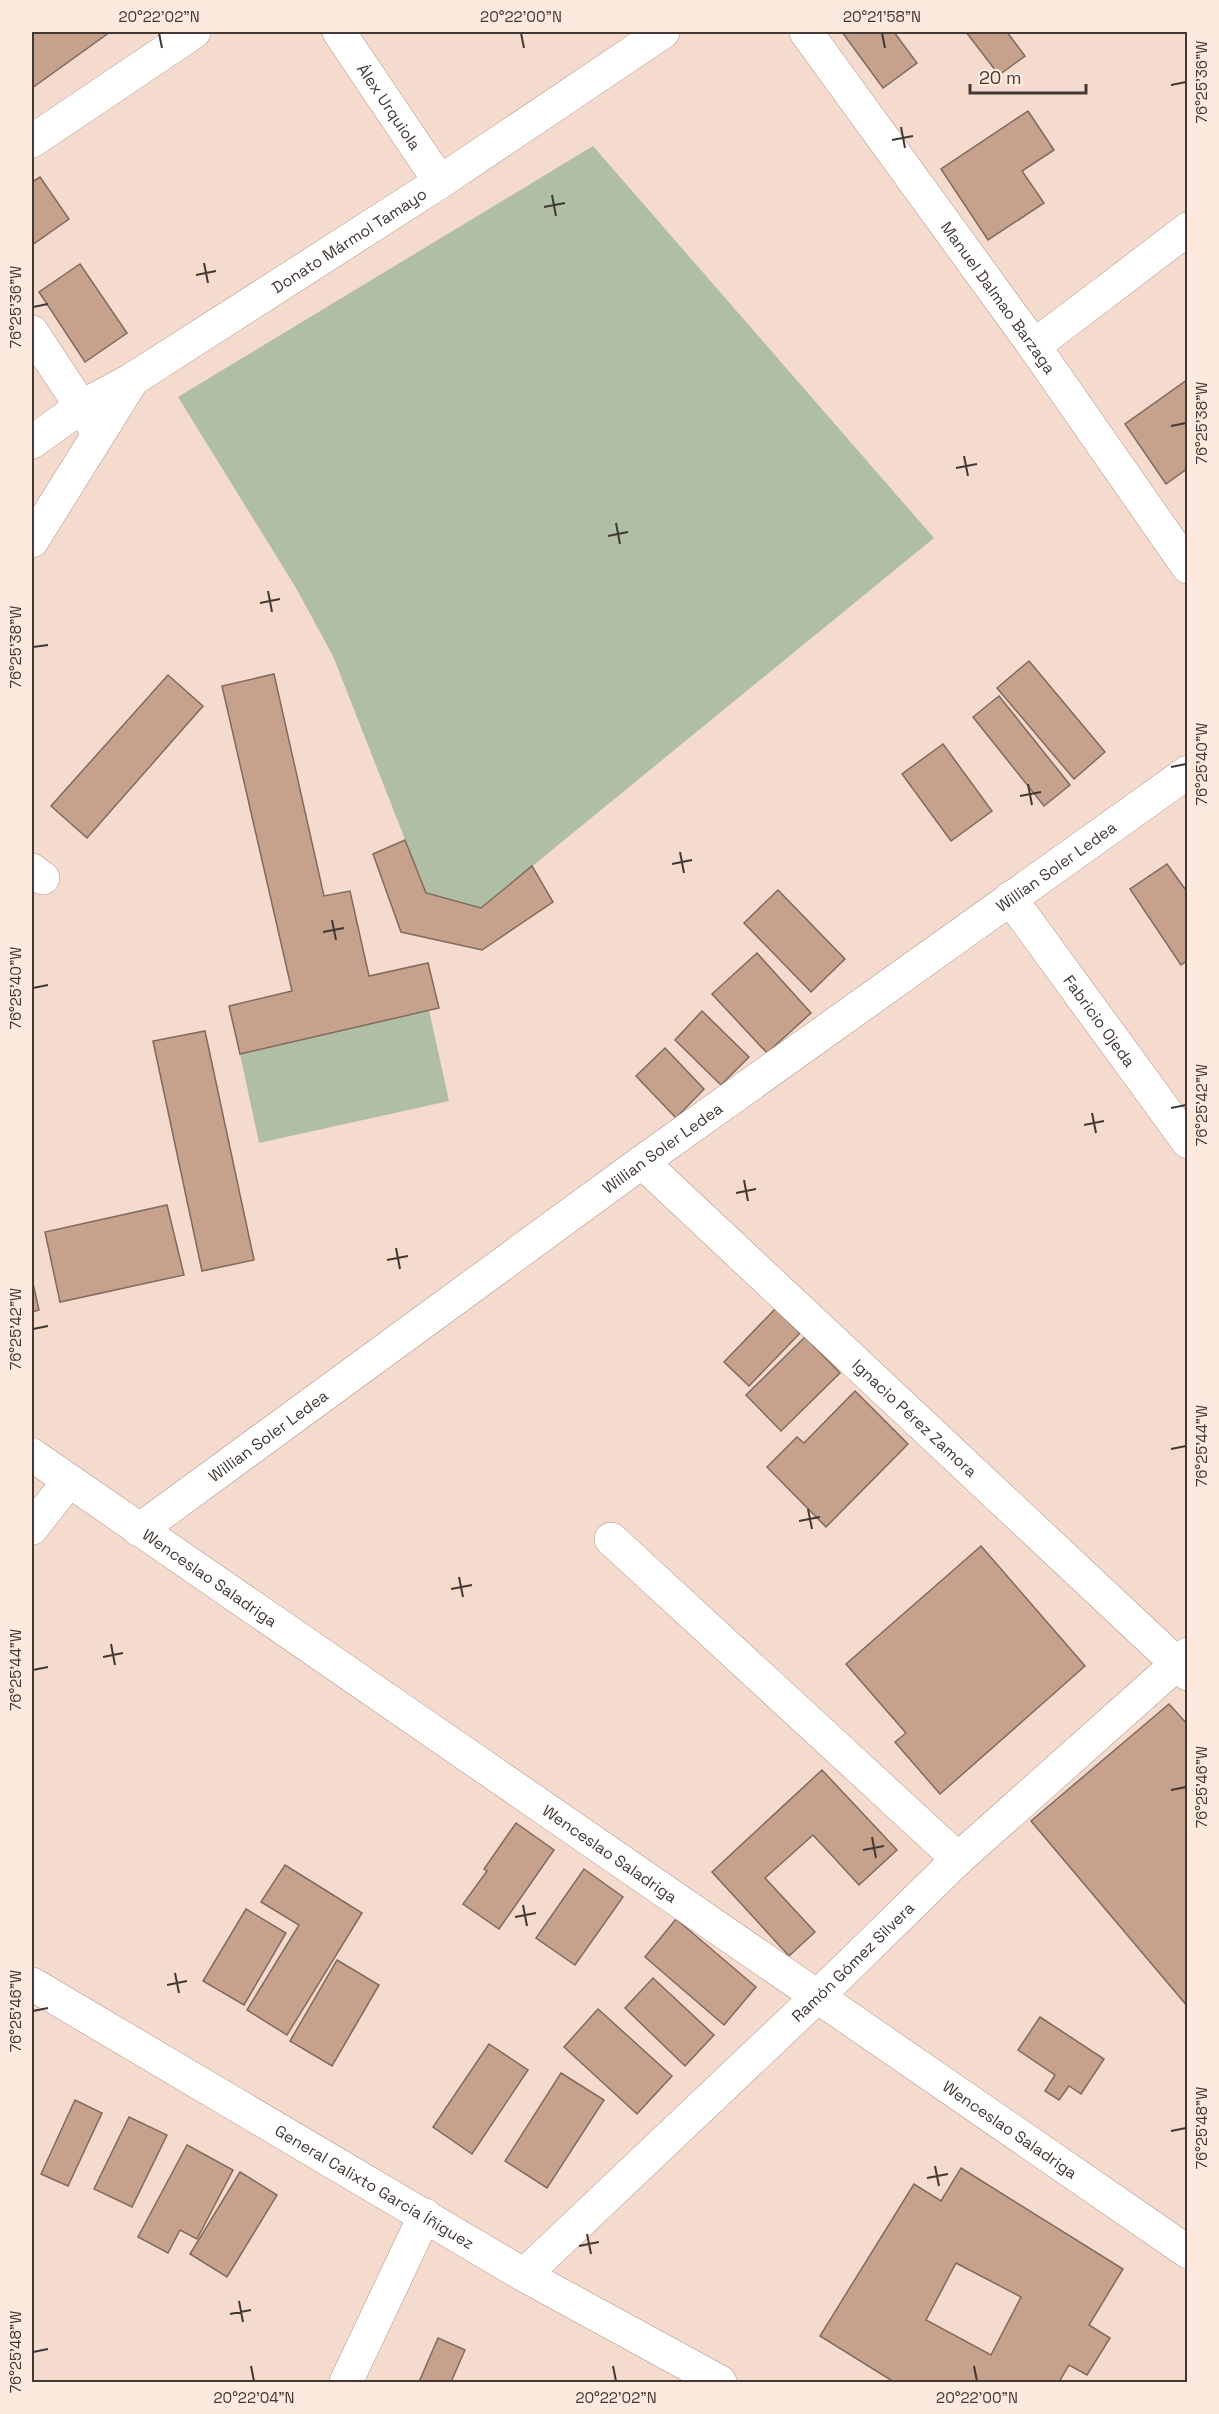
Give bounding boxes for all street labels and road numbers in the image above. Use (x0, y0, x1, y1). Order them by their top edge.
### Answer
street label: Álex Urquiola (353, 59, 426, 154)
street label: Donato Mármol Tamayo (268, 183, 431, 298)
street label: Manuel Dalmao Barzaga (936, 217, 1061, 378)
street label: Willian Soler Ledea (992, 816, 1120, 916)
street label: Fabricio Ojeda (1059, 970, 1140, 1071)
street label: Willian Soler Ledea (598, 1097, 727, 1198)
street label: Ignacio Pérez Zamora (848, 1354, 982, 1482)
street label: Willian Soler Ledea (204, 1385, 332, 1486)
street label: Wenceslao Saladriga (138, 1524, 281, 1631)
street label: Wenceslao Saladriga (538, 1800, 681, 1907)
street label: Ramón Gómez Silvera (787, 1897, 918, 2026)
street label: Wenceslao Saladriga (939, 2076, 1082, 2183)
street label: General Calixto García Íñiguez (271, 2120, 478, 2254)

